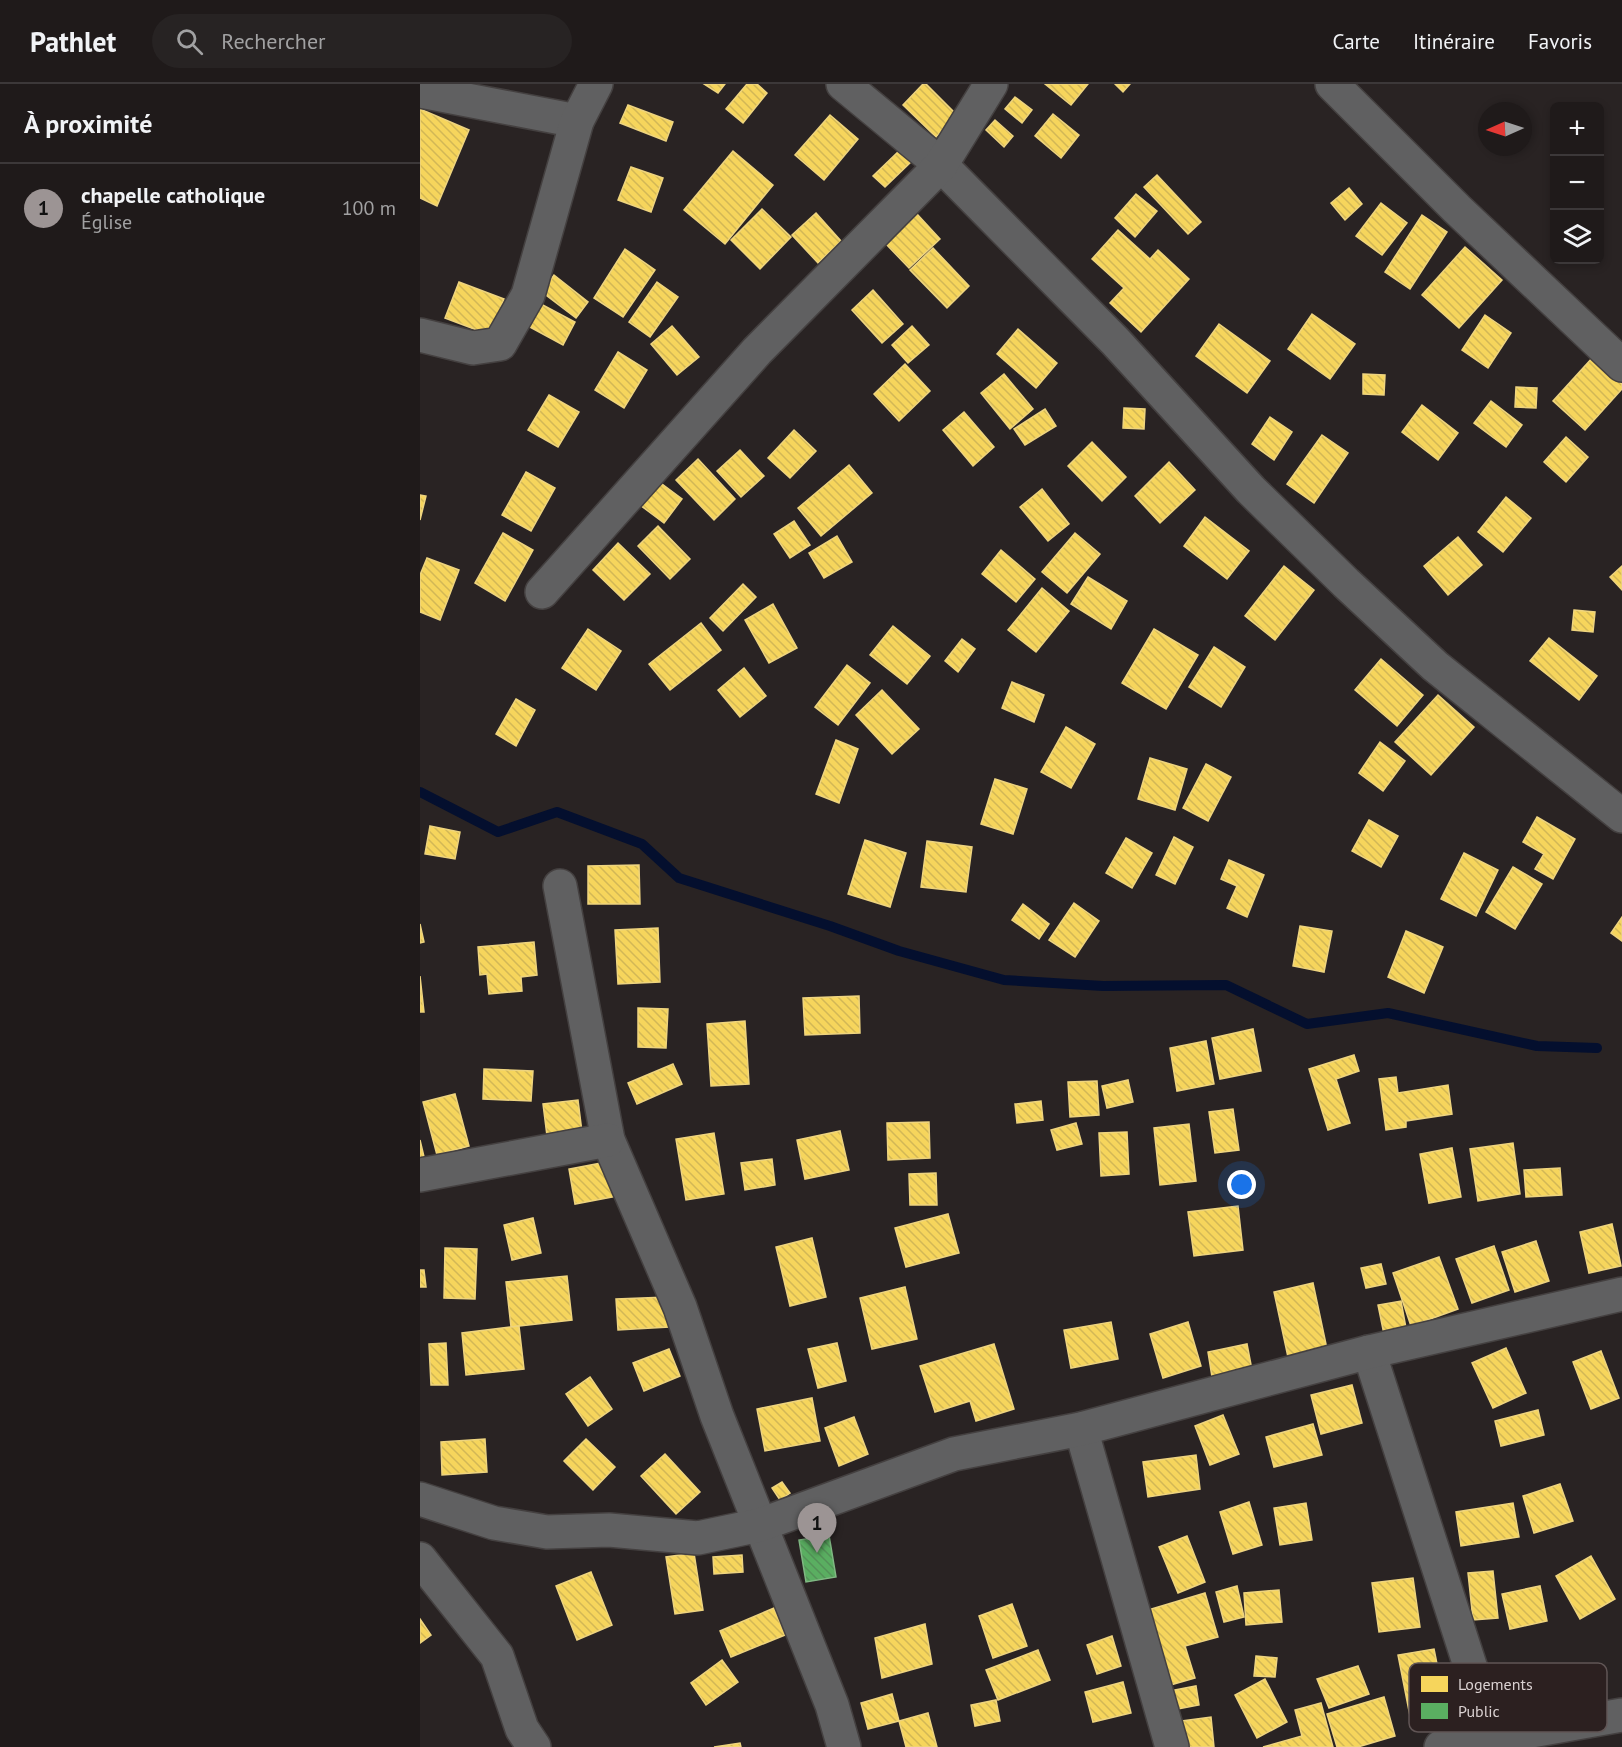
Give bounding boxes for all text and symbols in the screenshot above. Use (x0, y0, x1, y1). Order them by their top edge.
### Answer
search box (152, 14, 572, 68)
text: Pathlet (30, 23, 116, 60)
icon: search (173, 25, 206, 58)
text: Rechercher (221, 27, 326, 55)
text: Carte (1333, 28, 1380, 55)
text: Itinéraire (1413, 28, 1495, 55)
text: Favoris (1528, 28, 1592, 55)
north arrow (1478, 102, 1532, 156)
map controls (1550, 102, 1604, 264)
button: + (1550, 102, 1604, 156)
text: À proximité (24, 107, 152, 140)
button: − (1550, 156, 1604, 210)
text: chapelle catholique (81, 181, 265, 209)
text: 1 (38, 195, 49, 221)
text: 100 m (342, 195, 396, 221)
text: Église (81, 209, 132, 235)
button: layers (1550, 210, 1604, 264)
your location (1227, 1170, 1256, 1199)
pin: 1 (798, 1504, 836, 1553)
legend (1409, 1663, 1607, 1732)
text: Logements (1458, 1674, 1533, 1694)
text: Public (1458, 1701, 1500, 1721)

